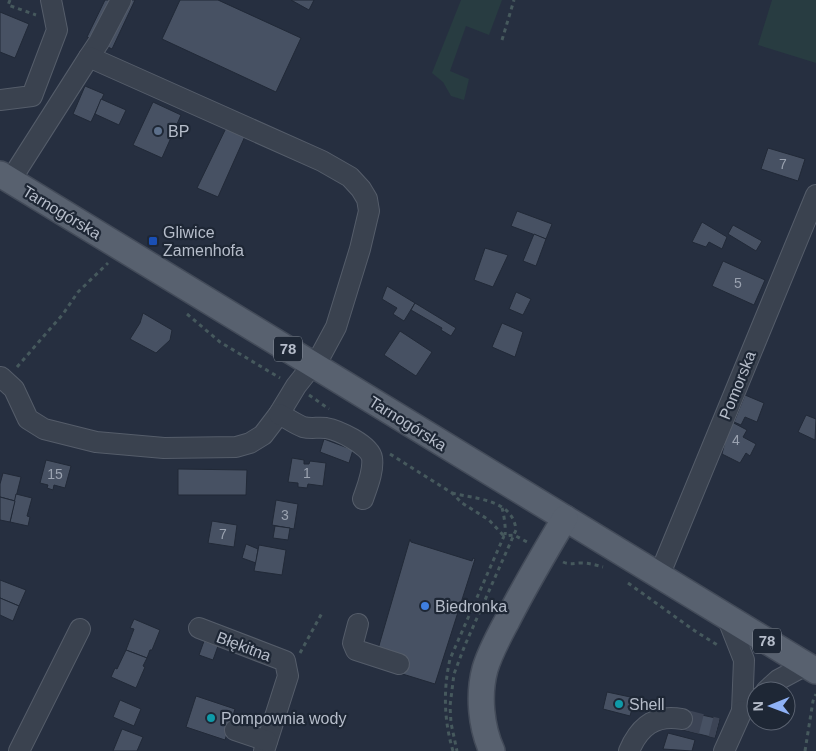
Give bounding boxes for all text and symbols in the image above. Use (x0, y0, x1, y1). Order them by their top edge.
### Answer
place label: BP (168, 123, 189, 140)
marker: BP (152, 125, 164, 137)
house number: 7 (779, 156, 787, 172)
street label: Tarnogórska (20, 182, 104, 242)
place label: Gliwice Zamenhofa (163, 224, 244, 259)
marker: Gliwice Zamenhofa (147, 235, 159, 247)
house number: 5 (734, 275, 742, 291)
road number: 78 (274, 336, 302, 362)
street label: Pomorska (716, 349, 759, 422)
street label: Tarnogórska (366, 393, 450, 454)
house number: 4 (732, 432, 740, 448)
house number: 1 (303, 465, 311, 481)
house number: 15 (47, 466, 63, 482)
house number: 3 (281, 507, 289, 523)
house number: 7 (219, 526, 227, 542)
place label: Biedronka (435, 598, 507, 615)
marker: Biedronka (419, 600, 431, 612)
street label: Błękitna (214, 628, 274, 665)
road number: 78 (753, 628, 781, 654)
north arrow (746, 681, 796, 731)
place label: Shell (629, 696, 665, 713)
marker: Shell (613, 698, 625, 710)
text: N (750, 701, 766, 711)
place label: Pompownia wody (221, 710, 346, 727)
marker: Pompownia wody (205, 712, 217, 724)

